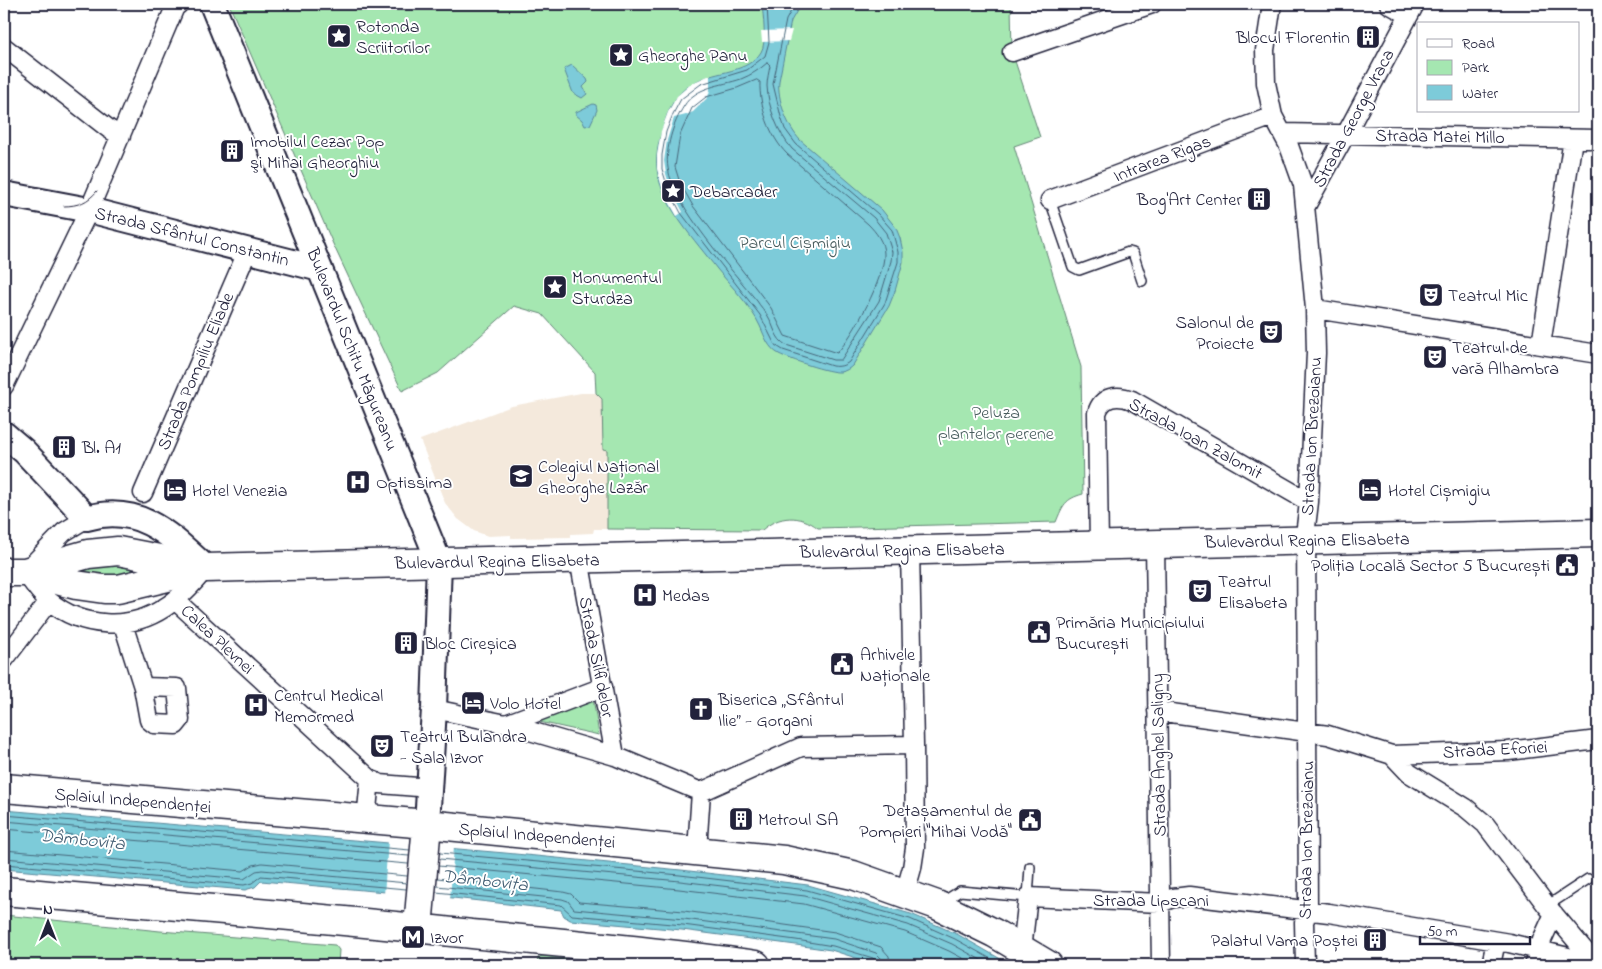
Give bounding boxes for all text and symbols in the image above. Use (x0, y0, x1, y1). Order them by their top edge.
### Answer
place label: Rotonda Scriitorilor (356, 15, 430, 62)
legend (1417, 22, 1580, 112)
place icon: Rotonda Scriitorilor (326, 23, 352, 49)
building icon: Blocul Florentin (1355, 24, 1381, 50)
place label: Blocul Florentin (1235, 26, 1350, 52)
text: Road (1462, 33, 1495, 55)
place icon: Gheorghe Panu (608, 42, 634, 68)
place label: Gheorghe Panu (638, 44, 748, 71)
street label: Strada George Vraca (1307, 45, 1403, 193)
text: Park (1462, 57, 1490, 79)
text: Water (1462, 83, 1498, 105)
street label: Strada Matei Millo (1375, 124, 1505, 152)
street label: Intrarea Rigas (1110, 129, 1216, 191)
place label: Imobilul Cezar Pop şi Mihai Gheorghiu (250, 130, 385, 178)
building icon: Imobilul Cezar Pop şi Mihai Gheorghiu (219, 138, 245, 164)
place icon: Debarcader (660, 178, 686, 204)
place label: Debarcader (689, 180, 778, 206)
building icon: Bog'Art Center (1246, 186, 1272, 212)
place label: Bog'Art Center (1136, 188, 1242, 215)
street label: Strada Sfântul Constantin (92, 201, 292, 275)
park label: Parcul Cișmigiu (739, 231, 851, 258)
street label: Bulevardul Schitu Măgureanu (297, 244, 404, 455)
place label: Monumentul Sturdza (572, 266, 662, 313)
place icon: Monumentul Sturdza (542, 274, 568, 300)
theatre icon: Teatrul Mic (1418, 282, 1444, 308)
place label: Teatrul Mic (1448, 284, 1528, 310)
street label: Strada Pompiliu Eliade (152, 288, 242, 455)
place label: Salonul de Proiecte (1176, 311, 1255, 358)
theatre icon: Salonul de Proiecte (1258, 319, 1284, 345)
place label: Teatrul de vară Alhambra (1452, 336, 1559, 383)
theatre icon: Teatrul de vară Alhambra (1422, 344, 1448, 370)
street label: Strada Ion Brezoianu (1296, 356, 1330, 516)
street label: Strada Ioan Zalomit (1123, 392, 1267, 487)
park label: Peluza plantelor perene (938, 401, 1055, 448)
building icon: Bl. A1 (51, 434, 77, 460)
place label: Bl. A1 (81, 436, 121, 462)
place label: Colegiul Național Gheorghe Lazăr (538, 455, 659, 503)
school or university icon: Colegiul Național Gheorghe Lazăr (508, 463, 534, 489)
hospital icon: Optissima (345, 469, 371, 495)
place label: Optissima (376, 471, 452, 497)
hotel icon: Hotel Venezia (162, 477, 188, 503)
hotel icon: Hotel Cișmigiu (1357, 477, 1383, 503)
place label: Hotel Venezia (192, 479, 287, 505)
place label: Hotel Cișmigiu (1388, 479, 1491, 506)
street label: Bulevardul Regina Elisabeta (1203, 527, 1410, 558)
street label: Bulevardul Regina Elisabeta (798, 537, 1005, 568)
street label: Bulevardul Regina Elisabeta (393, 548, 600, 579)
public building icon: Poliția Locală Sector 5 București (1554, 552, 1580, 578)
place label: Poliția Locală Sector 5 București (1311, 554, 1550, 580)
place label: Teatrul Elisabeta (1218, 570, 1287, 617)
theatre icon: Teatrul Elisabeta (1187, 578, 1213, 604)
hospital icon: Medas (632, 582, 658, 608)
place label: Medas (662, 584, 710, 610)
street label: Strada Silfidelor (571, 595, 620, 721)
street label: Calea Plevnei (174, 599, 259, 682)
place label: Primăria Municipiului București (1055, 611, 1205, 658)
public building icon: Primăria Municipiului București (1026, 619, 1052, 645)
building icon: Bloc Cireșica (393, 630, 419, 656)
place label: Bloc Cireșica (423, 632, 517, 658)
place label: Arhivele Naționale (860, 643, 931, 690)
public building icon: Arhivele Naționale (829, 651, 855, 677)
street label: Strada Anghel Saligny (1146, 673, 1175, 837)
place label: Centrul Medical Memormed (274, 684, 383, 731)
place label: Biserica „Sfântul Ilie” - Gorgani (717, 688, 844, 736)
hotel icon: Volo Hotel (460, 690, 486, 716)
hospital icon: Centrul Medical Memormed (243, 692, 269, 718)
place label: Volo Hotel (489, 692, 561, 718)
church icon: Biserica „Sfântul Ilie” - Gorgani (688, 696, 714, 722)
place label: Teatrul Bulandra - Sala Izvor (400, 725, 527, 772)
theatre icon: Teatrul Bulandra - Sala Izvor (369, 733, 395, 759)
street label: Strada Eforiei (1442, 735, 1548, 767)
street label: Strada Ion Brezoianu (1294, 760, 1322, 920)
street label: Splaiul Independenței (53, 782, 212, 822)
place label: Detașamentul de Pompieri "Mihai Vodă" (859, 799, 1013, 846)
building icon: Metroul SA (728, 806, 754, 832)
public building icon: Detașamentul de Pompieri "Mihai Vodă" (1017, 807, 1043, 833)
place label: Metroul SA (758, 808, 838, 834)
street label: Splaiul Independenței (457, 817, 616, 857)
water label: Dâmbovița (37, 823, 127, 858)
water label: Dâmbovița (440, 864, 530, 899)
street label: Strada Lipscani (1093, 889, 1209, 915)
north arrow (22, 896, 72, 946)
text: N (43, 900, 53, 921)
scale bar (1420, 914, 1530, 946)
text: 50 m (1427, 921, 1458, 943)
metro station icon: Izvor (400, 924, 426, 950)
place label: Izvor (430, 926, 464, 952)
building icon: Palatul Vama Poștei (1362, 927, 1388, 953)
place label: Palatul Vama Poștei (1211, 929, 1358, 955)

